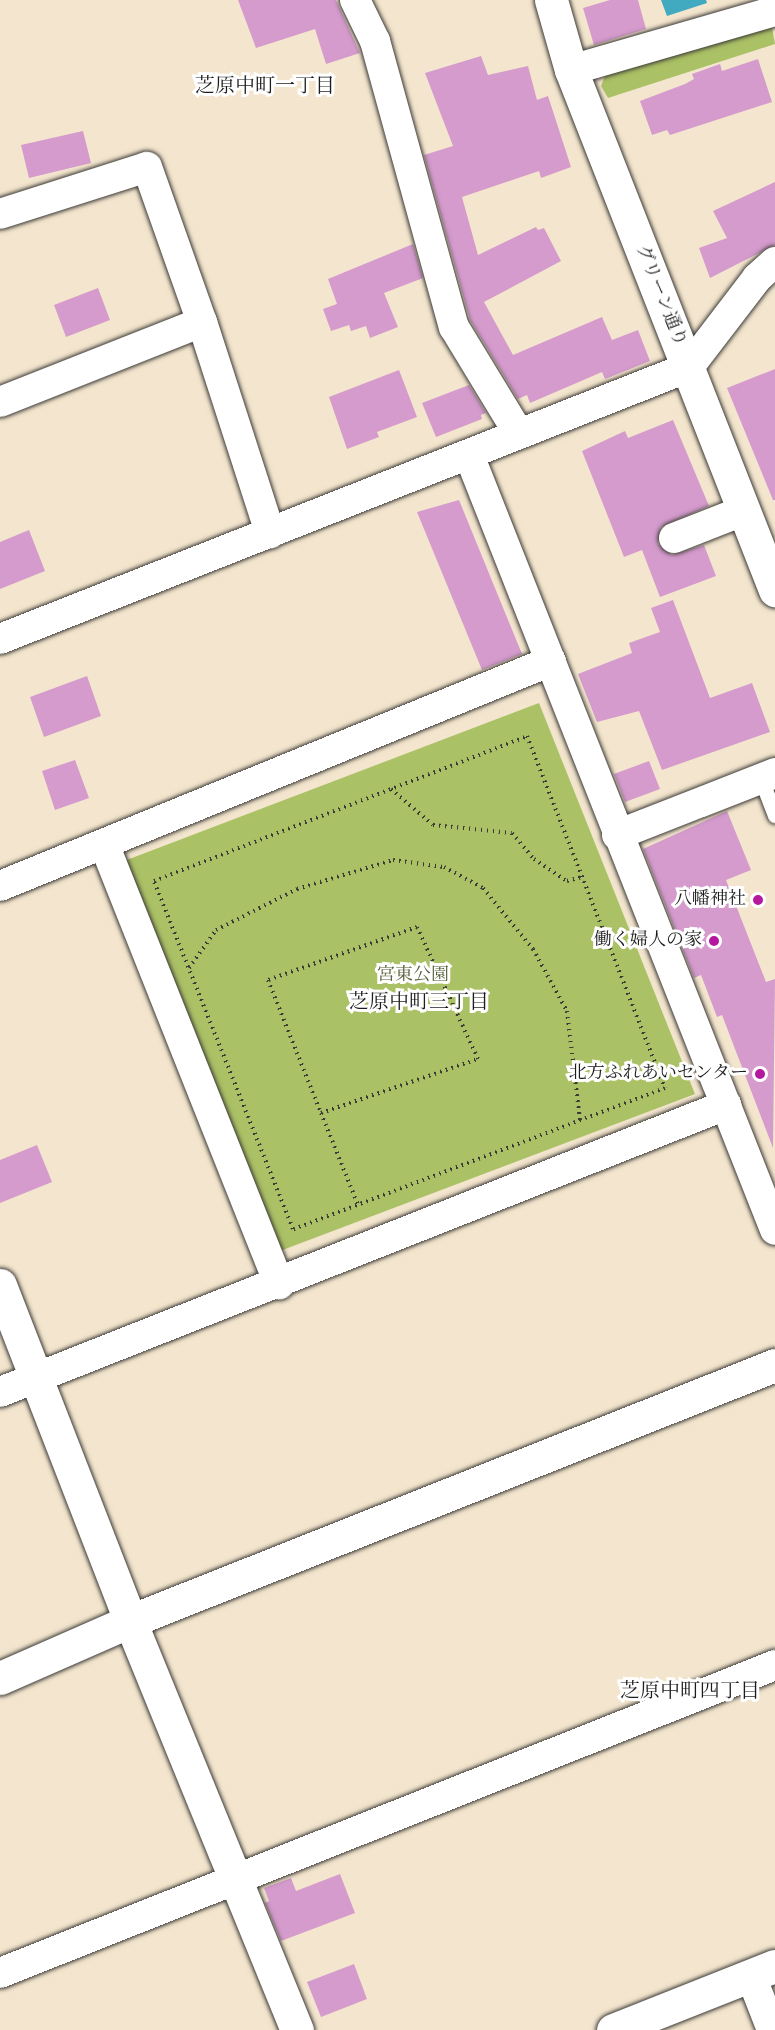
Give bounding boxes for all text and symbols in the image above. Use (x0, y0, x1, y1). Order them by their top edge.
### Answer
district label: 芝原中町一丁目 (195, 75, 335, 99)
street label: グリーン通り (630, 242, 690, 350)
place label: 八幡神社 (674, 889, 746, 911)
marker: 八幡神社 (751, 893, 765, 907)
place label: 働く婦人の家 (594, 930, 702, 952)
marker: 働く婦人の家 (707, 934, 721, 948)
park label: 宮東公園 (377, 965, 449, 987)
district label: 芝原中町三丁目 (349, 991, 489, 1015)
place label: 北方ふれあいセンター (568, 1063, 748, 1085)
marker: 北方ふれあいセンター (753, 1067, 767, 1081)
district label: 芝原中町四丁目 (620, 1680, 760, 1704)

